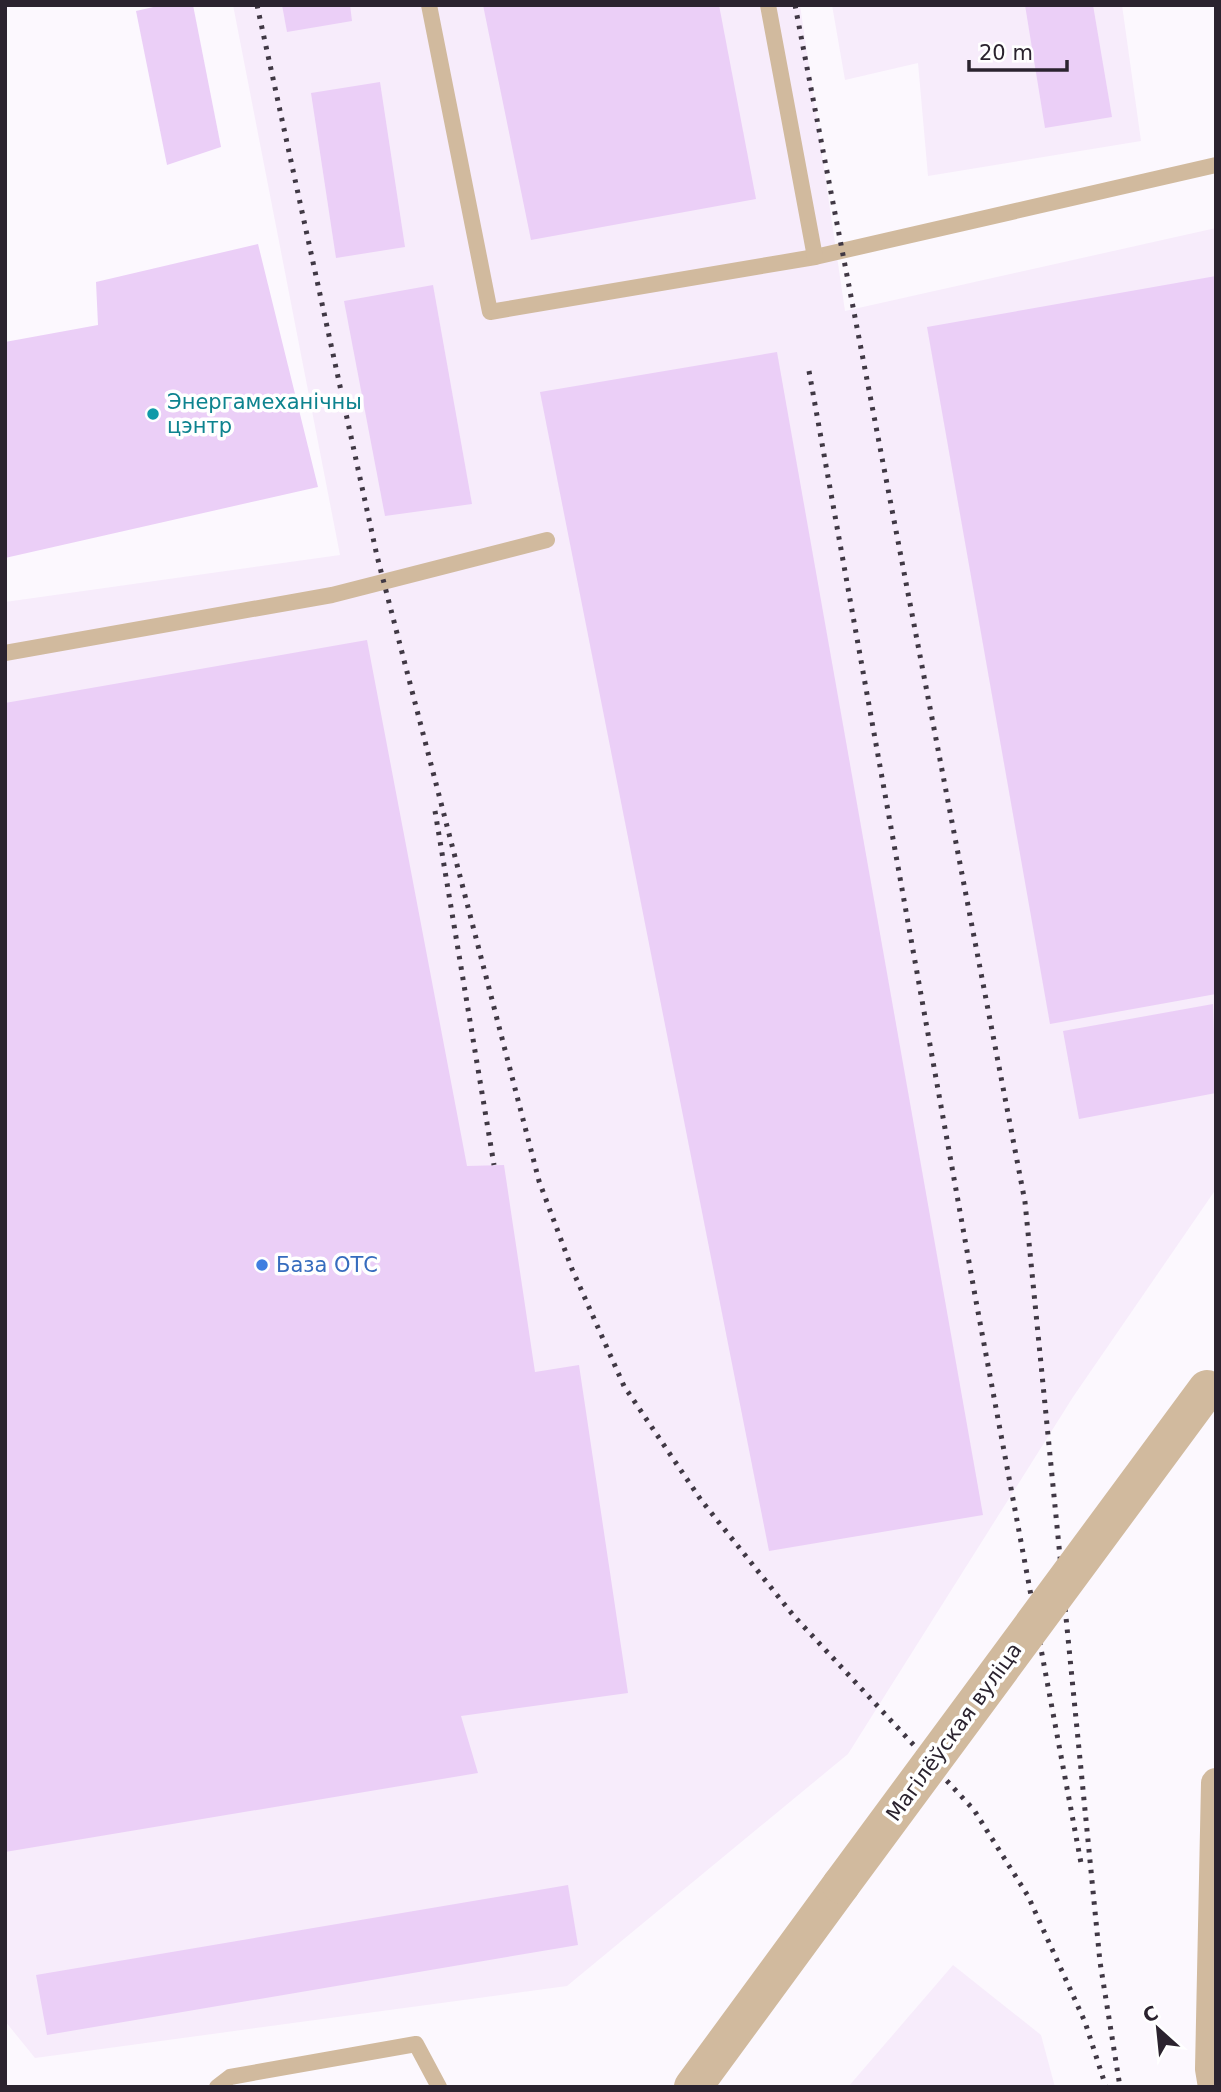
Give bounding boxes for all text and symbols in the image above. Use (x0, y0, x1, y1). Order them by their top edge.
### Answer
scale bar (969, 28, 1067, 72)
text: 20 m (979, 41, 1033, 65)
place label: Энергамеханічны цэнтр (167, 390, 362, 438)
marker: Энергамеханічны цэнтр (145, 406, 161, 422)
place label: База ОТС (276, 1253, 378, 1277)
marker: База ОТС (254, 1257, 270, 1273)
street label: Магілёўская вуліца (881, 1638, 1027, 1826)
north arrow (1123, 1994, 1193, 2064)
text: С (1139, 2001, 1161, 2027)

